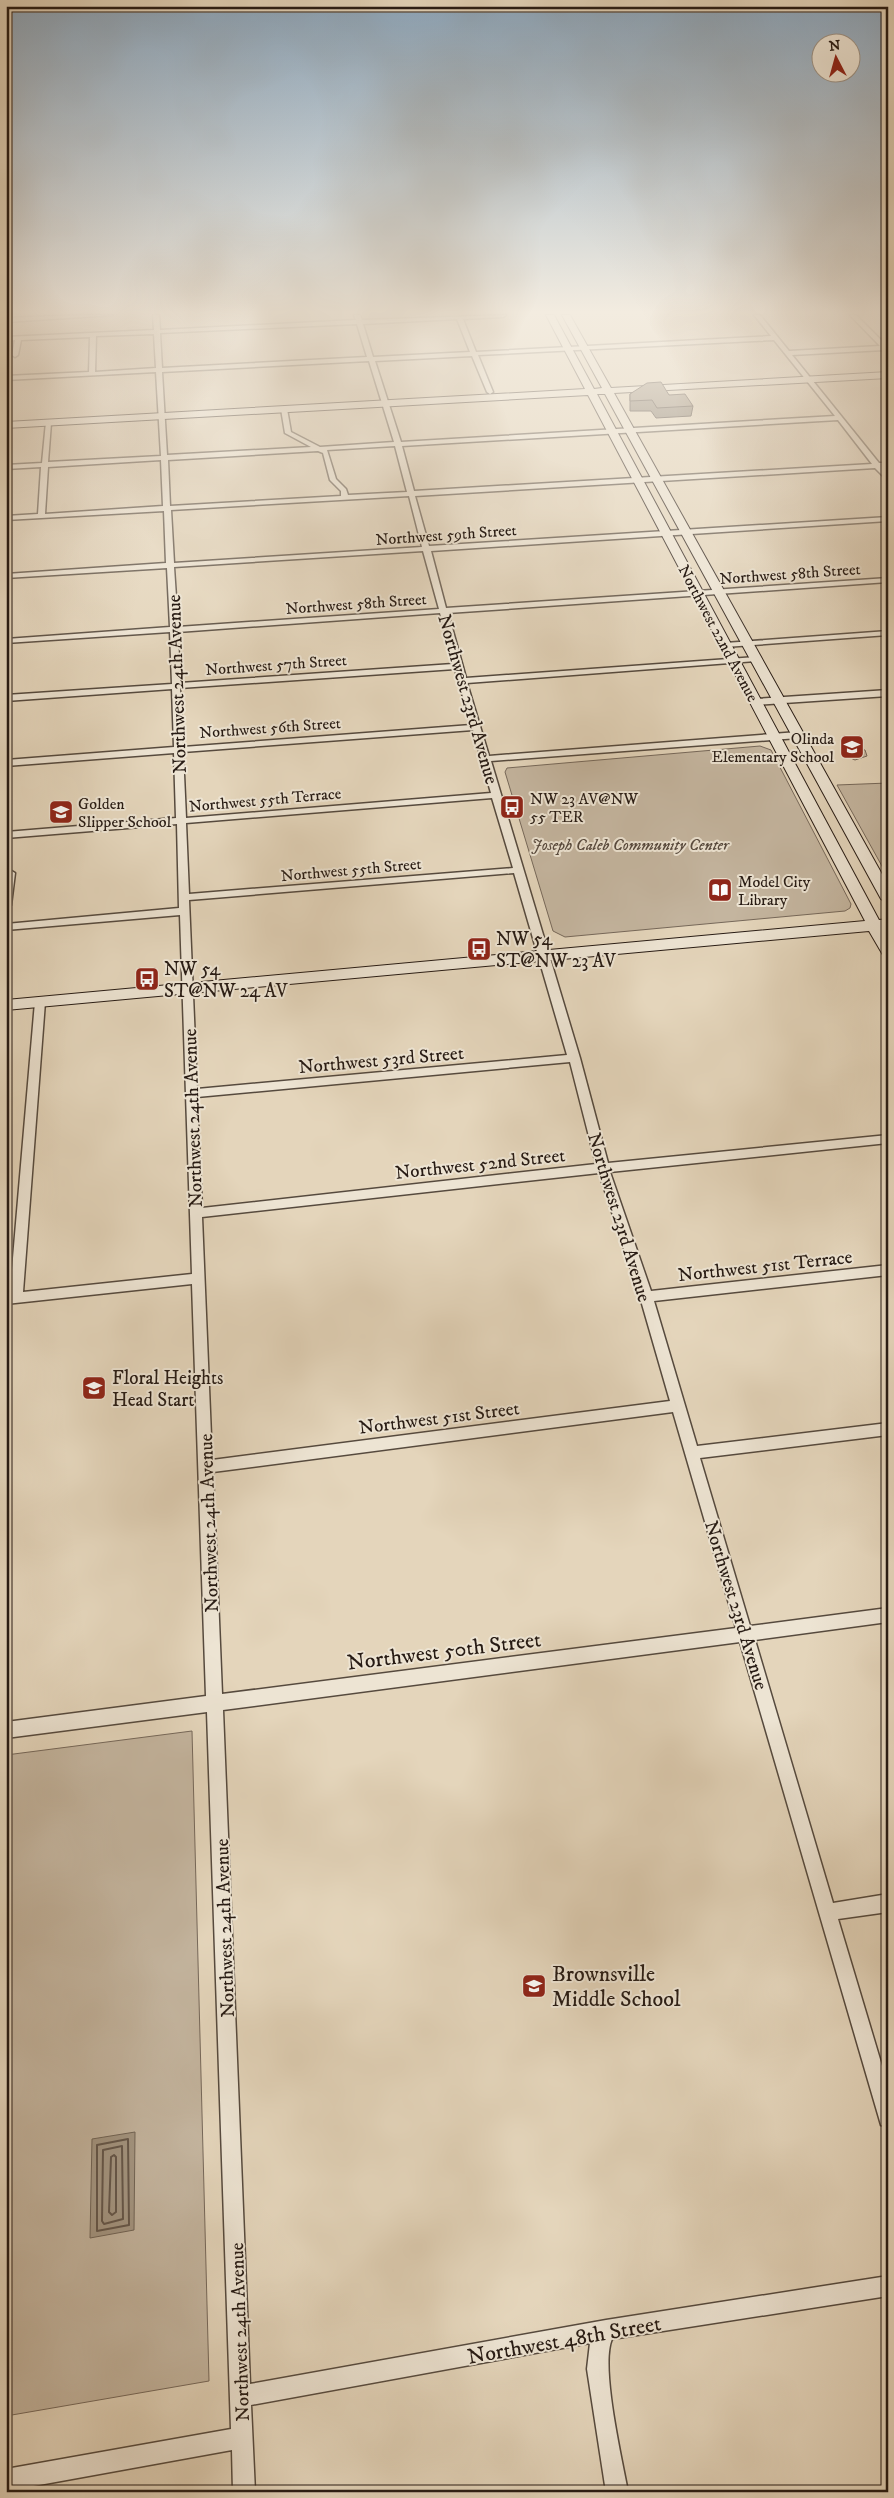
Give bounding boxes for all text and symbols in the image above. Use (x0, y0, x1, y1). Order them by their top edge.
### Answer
north arrow (812, 32, 862, 82)
text: N (828, 36, 842, 56)
street label: Northwest 59th Street (375, 520, 517, 550)
street label: Northwest 58th Street (719, 559, 861, 589)
street label: Northwest 22nd Avenue (674, 562, 763, 706)
street label: Northwest 58th Street (285, 589, 427, 619)
street label: Northwest 24th Avenue (163, 594, 192, 774)
street label: Northwest 23rd Avenue (432, 612, 503, 787)
street label: Northwest 57th Street (205, 650, 348, 680)
street label: Northwest 56th Street (199, 713, 341, 743)
place label: Olinda Elementary School (712, 729, 834, 767)
school or university icon: Olinda Elementary School (839, 734, 865, 760)
street label: Northwest 55th Terrace (188, 783, 342, 817)
place label: NW 23 AV@NW 55 TER (530, 789, 639, 827)
place label: Golden Slipper School (78, 794, 172, 832)
bus stop icon: NW 23 AV@NW 55 TER (499, 794, 525, 820)
school or university icon: Golden Slipper School (48, 799, 74, 825)
park label: Joseph Caleb Community Center (531, 835, 730, 855)
street label: Northwest 55th Street (280, 854, 422, 886)
place label: Model City Library (738, 872, 811, 910)
library icon: Model City Library (707, 877, 733, 903)
place label: NW 54 ST@NW 23 AV (496, 928, 617, 973)
bus stop icon: NW 54 ST@NW 23 AV (466, 936, 492, 962)
place label: NW 54 ST@NW 24 AV (164, 958, 289, 1003)
bus stop icon: NW 54 ST@NW 24 AV (134, 966, 160, 992)
street label: Northwest 24th Avenue (179, 1028, 208, 1208)
street label: Northwest 53rd Street (297, 1042, 465, 1079)
street label: Northwest 23rd Avenue (582, 1130, 655, 1305)
street label: Northwest 52nd Street (394, 1144, 566, 1185)
street label: Northwest 51st Terrace (677, 1246, 854, 1287)
place label: Floral Heights Head Start (112, 1367, 223, 1412)
school or university icon: Floral Heights Head Start (81, 1375, 107, 1401)
street label: Northwest 51st Street (358, 1397, 521, 1440)
street label: Northwest 24th Avenue (195, 1433, 224, 1613)
street label: Northwest 23rd Avenue (699, 1518, 772, 1693)
street label: Northwest 50th Street (346, 1626, 543, 1677)
street label: Northwest 24th Avenue (211, 1838, 240, 2018)
place label: Brownsville Middle School (552, 1961, 681, 2013)
school or university icon: Brownsville Middle School (521, 1973, 547, 1999)
street label: Northwest 24th Avenue (226, 2242, 255, 2422)
street label: Northwest 48th Street (465, 2310, 663, 2371)

